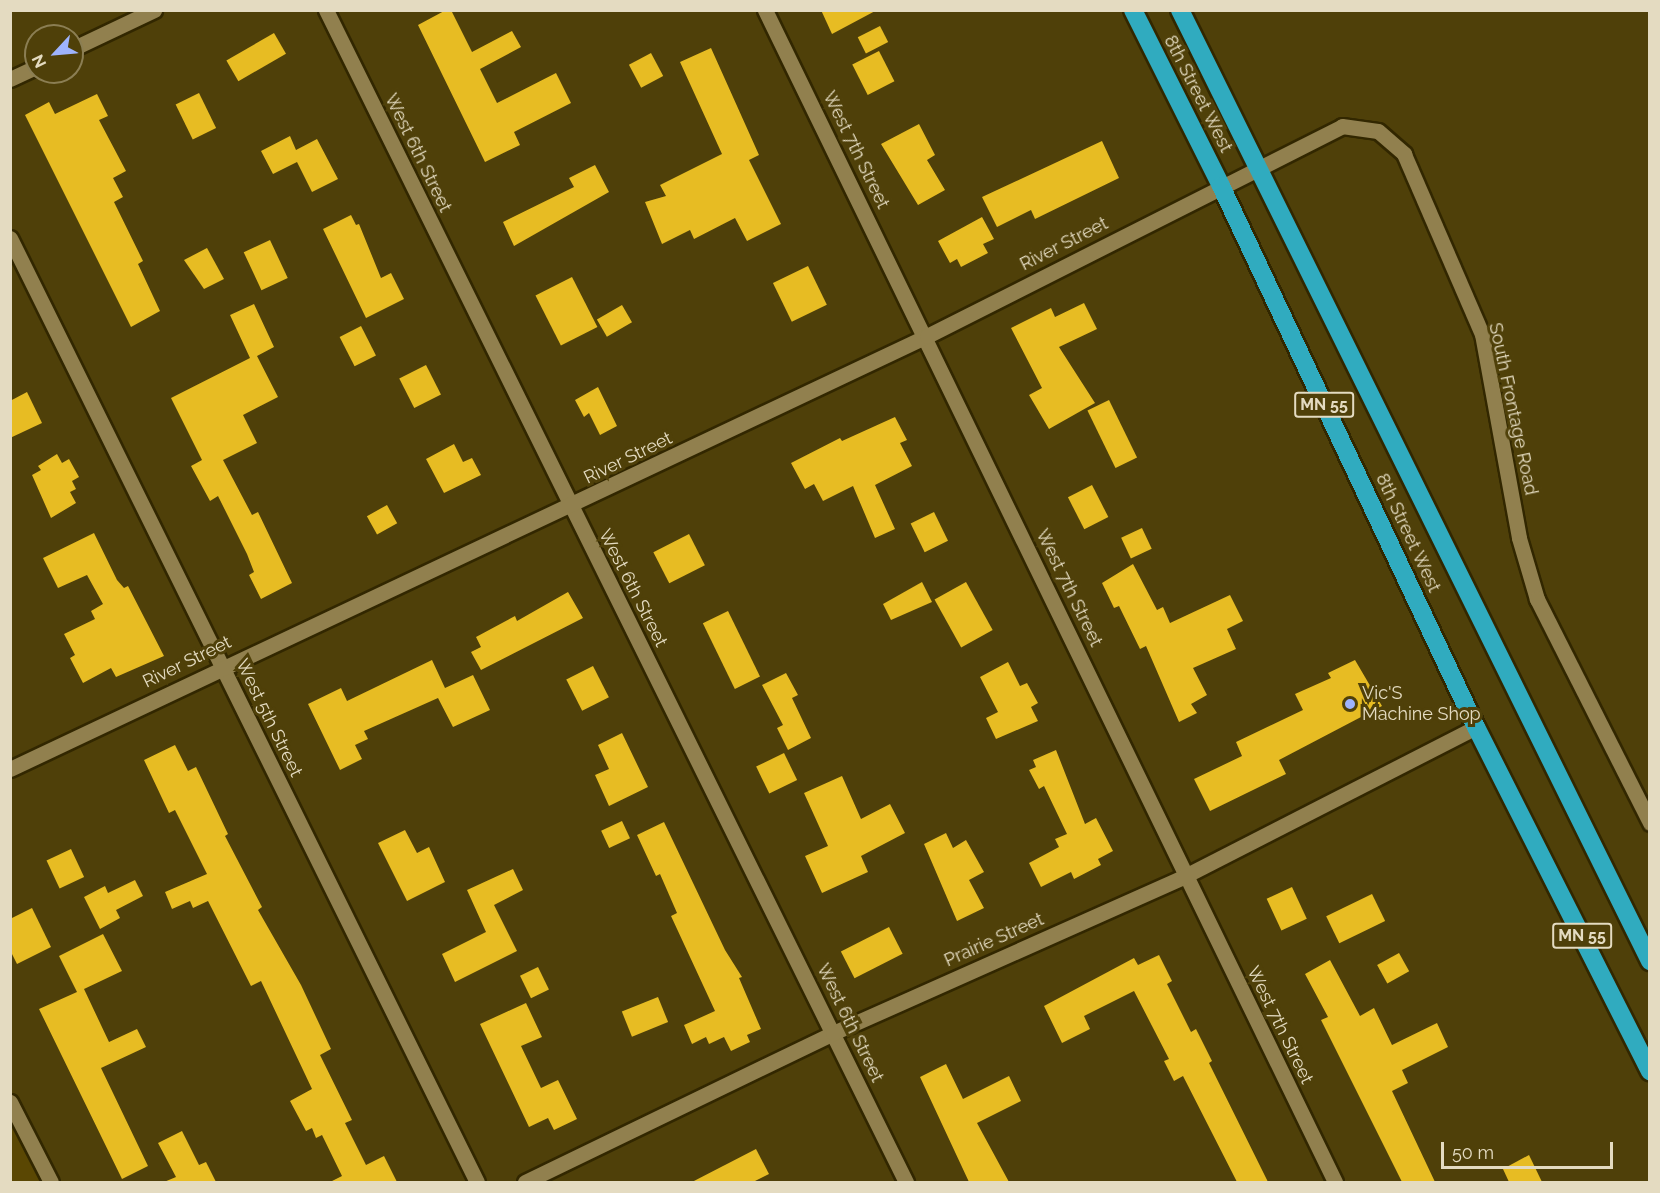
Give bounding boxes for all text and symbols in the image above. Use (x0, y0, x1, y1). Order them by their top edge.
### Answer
north arrow (24, 24, 84, 84)
street label: 8th Street West (1159, 32, 1237, 156)
text: N (28, 52, 50, 71)
street label: West 7th Street (818, 88, 894, 212)
street label: West 6th Street (380, 90, 456, 216)
street label: River Street (1016, 213, 1112, 275)
street label: South Frontage Road (1484, 321, 1542, 497)
road number: MN 55 (1294, 392, 1354, 418)
street label: River Street (580, 427, 676, 489)
street label: 8th Street West (1371, 470, 1445, 596)
street label: West 6th Street (594, 525, 672, 651)
street label: West 7th Street (1031, 526, 1107, 650)
street label: River Street (139, 631, 235, 693)
street label: West 5th Street (231, 656, 307, 780)
place label: Vic'S Machine Shop (1362, 683, 1481, 726)
marker: Vic'S Machine Shop (1343, 697, 1357, 711)
street label: Prairie Street (941, 908, 1047, 972)
road number: MN 55 (1552, 923, 1612, 949)
street label: West 6th Street (812, 960, 888, 1086)
street label: West 7th Street (1242, 963, 1318, 1087)
scale bar (1444, 1130, 1616, 1168)
text: 50 m (1452, 1142, 1494, 1163)

